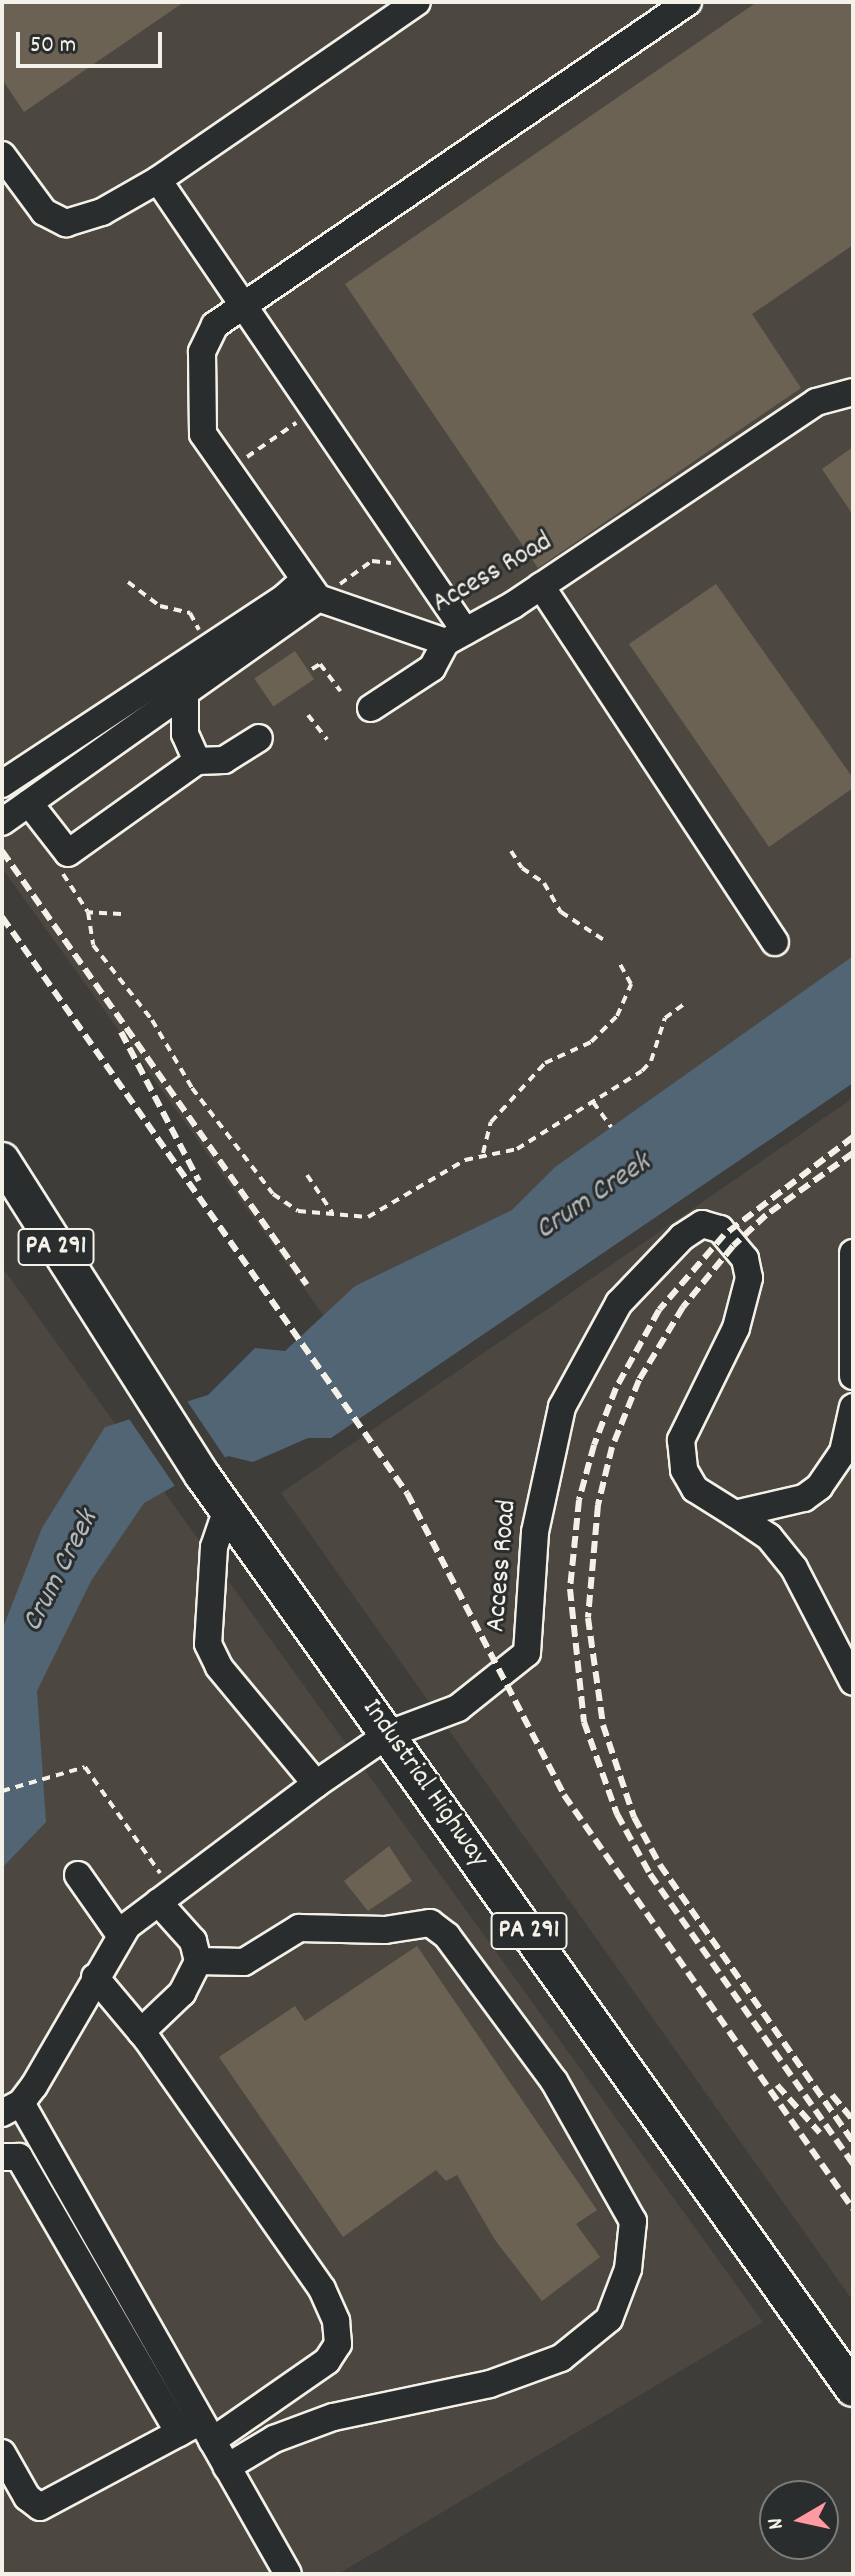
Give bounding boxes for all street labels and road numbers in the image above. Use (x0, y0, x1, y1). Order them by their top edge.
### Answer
street label: Access Road (427, 526, 559, 622)
road number: PA 291 (16, 1225, 96, 1269)
street label: Access Road (480, 1499, 526, 1633)
street label: Industrial Highway (354, 1693, 494, 1875)
road number: PA 291 (489, 1909, 569, 1953)

